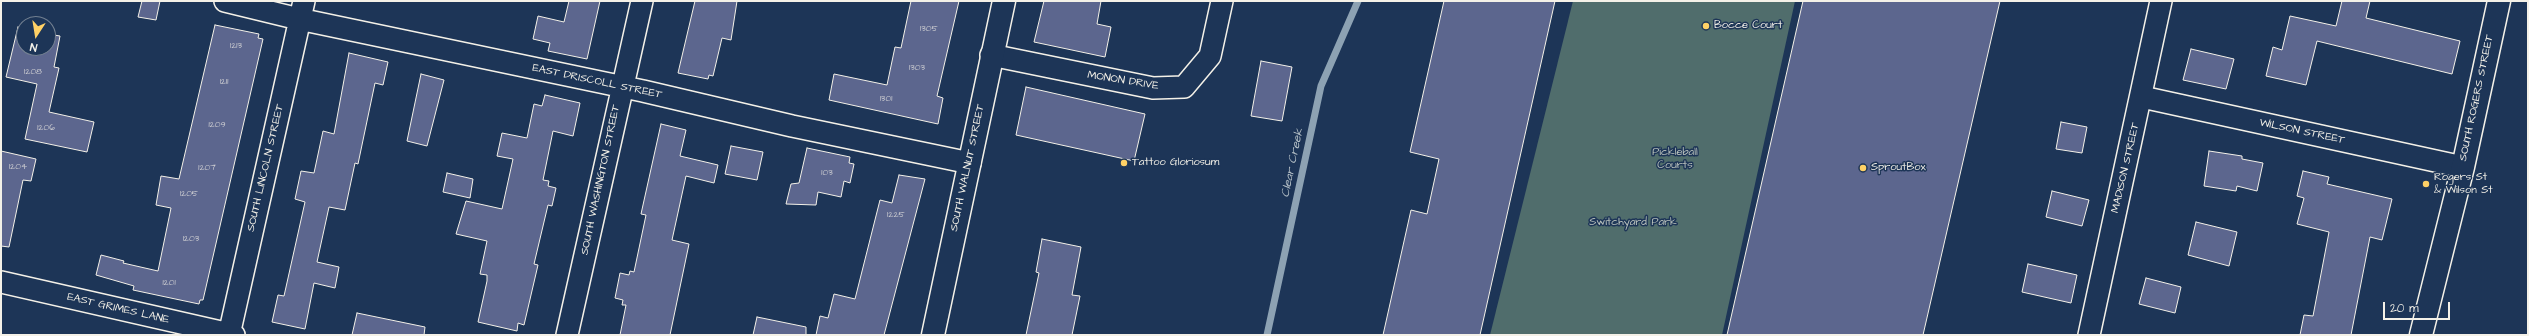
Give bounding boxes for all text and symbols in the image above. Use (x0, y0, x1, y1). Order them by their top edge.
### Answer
north arrow (16, 16, 56, 56)
place label: Bocce Court (1714, 19, 1782, 33)
marker: Bocce Court (1701, 21, 1711, 31)
house number: 1305 (920, 24, 938, 34)
street label: SOUTH ROGERS STREET (2457, 34, 2497, 162)
text: N (29, 39, 39, 55)
house number: 1213 (230, 41, 242, 51)
street label: EAST DRISCOLL STREET (531, 62, 663, 102)
house number: 1303 (909, 63, 925, 73)
house number: 1208 (24, 67, 42, 77)
street label: MONON DRIVE (1086, 69, 1160, 93)
house number: 1211 (220, 77, 228, 87)
house number: 1301 (880, 94, 892, 104)
street label: SOUTH LINCOLN STREET (245, 103, 287, 233)
street label: SOUTH WALNUT STREET (948, 103, 988, 233)
street label: SOUTH WASHINGTON STREET (579, 104, 623, 256)
street label: WILSON STREET (2258, 116, 2346, 148)
house number: 1209 (208, 120, 226, 130)
street label: MADISON STREET (2109, 122, 2143, 214)
house number: 1206 (37, 123, 55, 133)
water label: Clear Creek (1279, 127, 1307, 199)
park label: Pickleball Courts (1652, 146, 1698, 172)
place label: Tattoo Gloriosum (1132, 156, 1219, 170)
marker: Tattoo Gloriosum (1119, 158, 1129, 168)
place label: SproutBox (1871, 161, 1926, 175)
house number: 1204 (9, 162, 27, 172)
house number: 1207 (198, 163, 216, 173)
marker: SproutBox (1858, 163, 1868, 173)
house number: 103 (821, 168, 833, 178)
place label: Rogers St & Wilson St (2434, 171, 2493, 197)
marker: Rogers St & Wilson St (2421, 179, 2431, 189)
house number: 1205 (180, 189, 198, 199)
house number: 1225 (887, 210, 905, 220)
park label: Switchyard Park (1589, 216, 1677, 230)
house number: 1203 (183, 234, 199, 244)
house number: 1201 (162, 278, 176, 288)
street label: EAST GRIMES LANE (66, 291, 170, 327)
scale bar (2385, 294, 2452, 320)
text: 20 m (2390, 300, 2419, 317)

